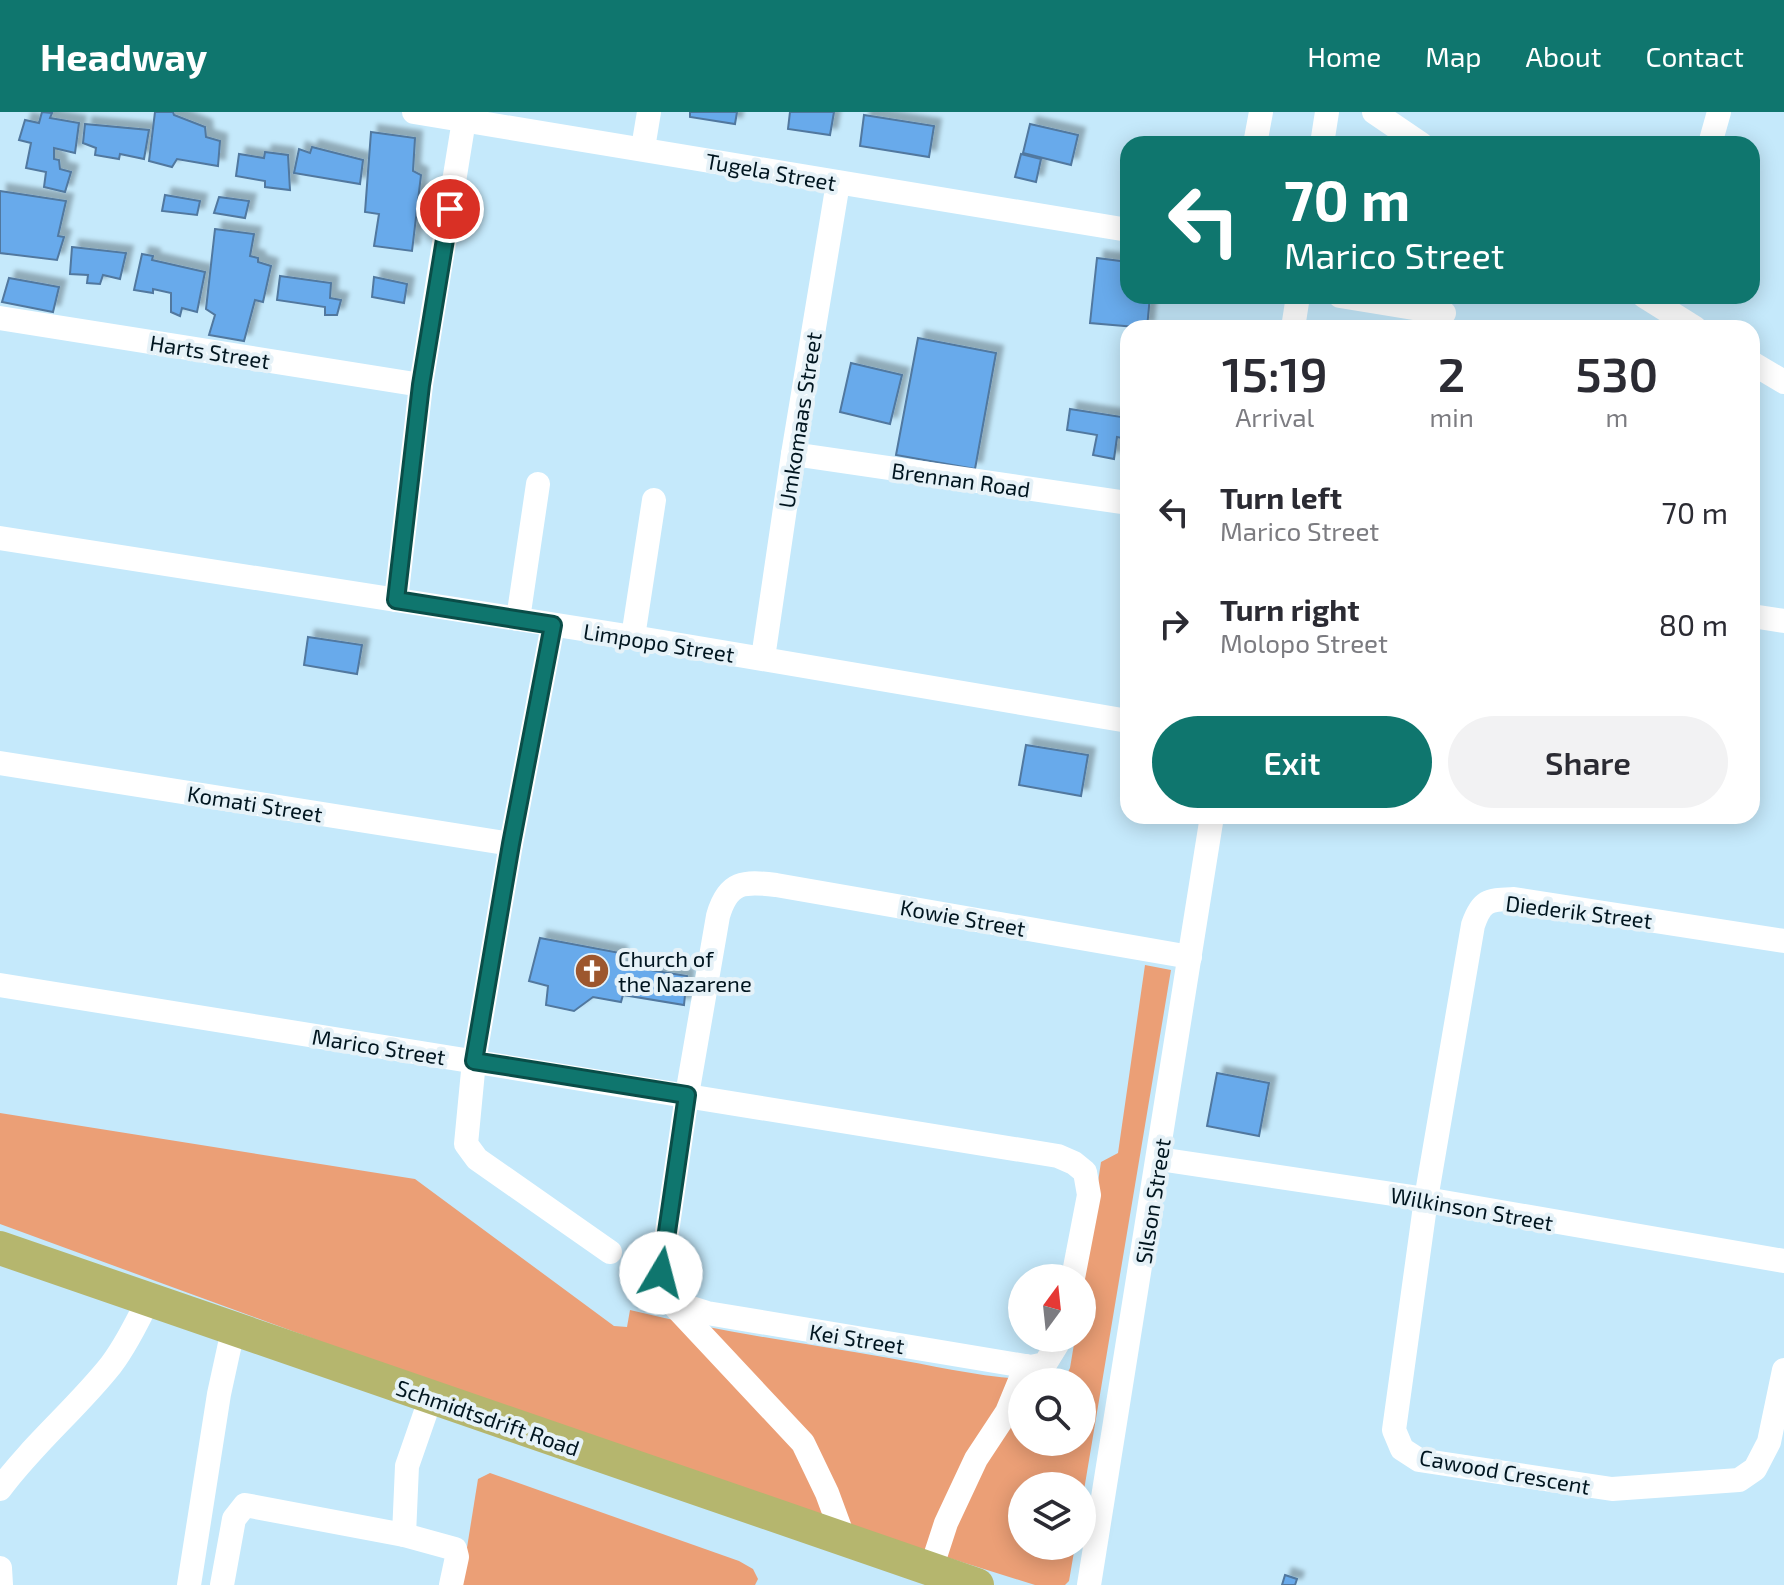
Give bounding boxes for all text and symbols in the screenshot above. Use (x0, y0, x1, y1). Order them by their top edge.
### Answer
text: Headway (40, 33, 207, 79)
text: Home (1307, 39, 1381, 73)
text: Map (1425, 39, 1482, 73)
text: About (1526, 39, 1601, 73)
text: Contact (1645, 39, 1744, 73)
street label: Tugela Street (704, 147, 838, 195)
text: 70 m (1284, 165, 1410, 232)
icon: left (1152, 168, 1256, 272)
pin (416, 175, 484, 243)
icon: arrive (428, 187, 472, 231)
text: Marico Street (1284, 233, 1505, 276)
street label: Harts Street (148, 329, 272, 373)
street label: Umkomaas Street (772, 330, 826, 510)
text: 15:19 (1222, 344, 1328, 402)
text: 2 (1438, 344, 1465, 402)
text: 530 (1575, 344, 1658, 402)
text: Arrival (1235, 401, 1314, 432)
text: min (1429, 401, 1474, 432)
text: m (1605, 401, 1628, 432)
street label: Brennan Road (890, 456, 1032, 502)
text: Turn left (1220, 479, 1342, 515)
icon: left (1152, 490, 1196, 534)
text: 70 m (1662, 494, 1728, 530)
text: Marico Street (1220, 515, 1379, 546)
text: Turn right (1220, 591, 1360, 627)
icon: right (1152, 602, 1196, 646)
text: 80 m (1659, 606, 1728, 642)
street label: Limpopo Street (582, 617, 736, 667)
text: Molopo Street (1220, 627, 1388, 658)
button: Exit (1152, 716, 1432, 808)
button: Share (1448, 716, 1728, 808)
street label: Komati Street (186, 779, 324, 827)
street label: Diederik Street (1504, 889, 1654, 933)
street label: Kowie Street (898, 893, 1028, 941)
place label: Church of the Nazarene (618, 945, 752, 996)
church icon: Church of the Nazarene (573, 952, 611, 990)
street label: Marico Street (310, 1023, 448, 1069)
street label: Silson Street (1129, 1136, 1175, 1266)
street label: Wilkinson Street (1389, 1181, 1555, 1235)
position arrow (619, 1231, 703, 1315)
north arrow (1008, 1264, 1096, 1352)
map controls (1008, 1264, 1096, 1560)
street label: Kei Street (808, 1318, 906, 1358)
button: search (1008, 1368, 1096, 1456)
street label: Schmidtsdrift Road (393, 1373, 583, 1461)
street label: Cawood Crescent (1418, 1443, 1592, 1499)
button: layers (1008, 1472, 1096, 1560)

